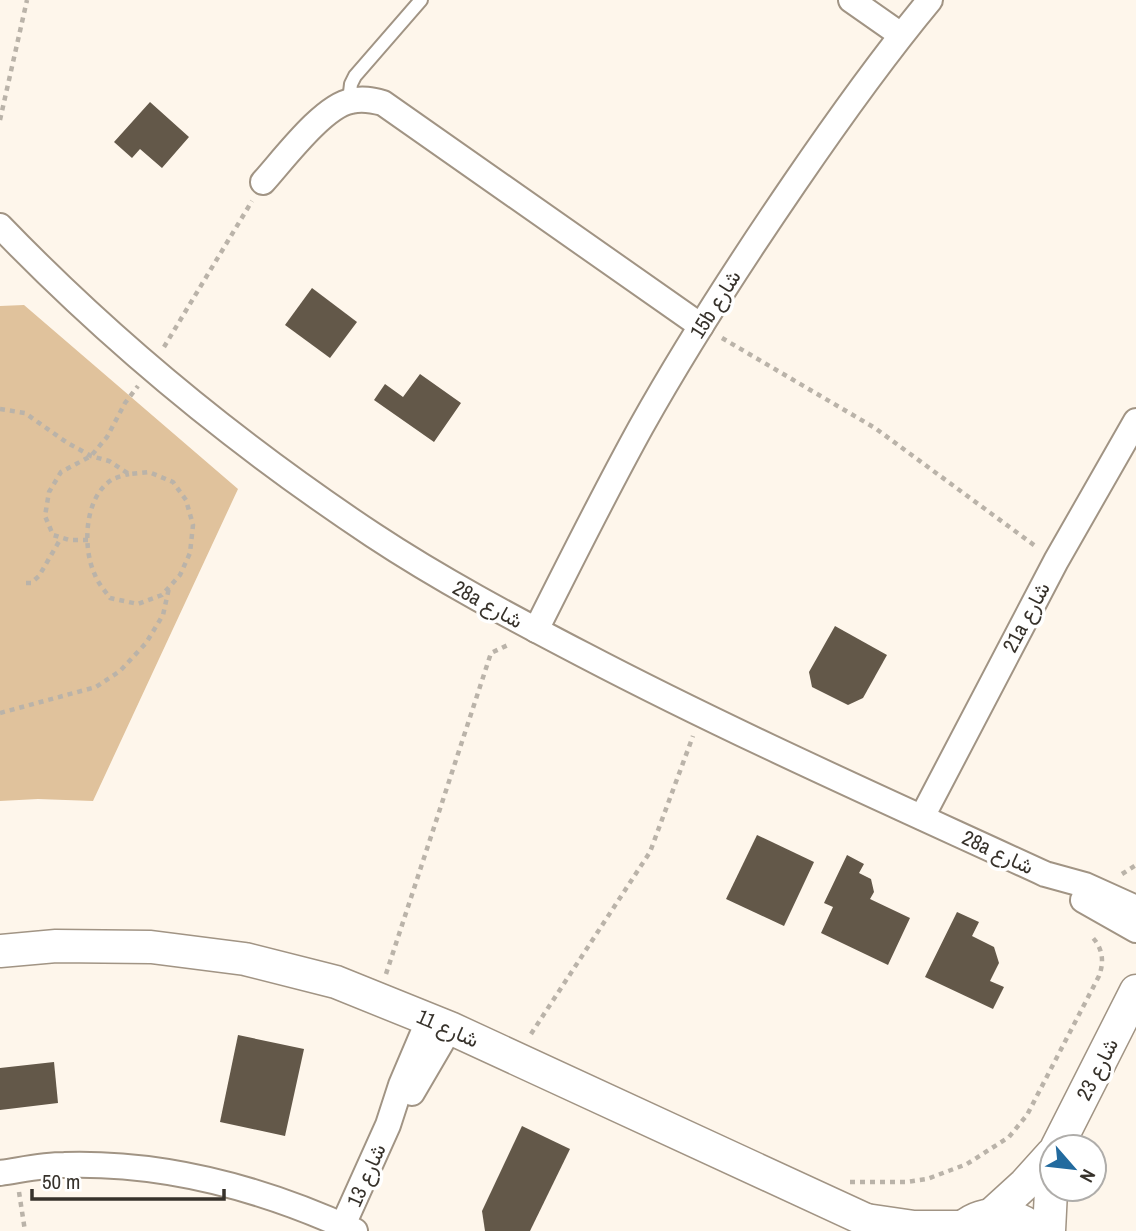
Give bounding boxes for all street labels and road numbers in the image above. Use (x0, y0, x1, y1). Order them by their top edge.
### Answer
street label: 15b شارع (683, 264, 747, 344)
street label: 28a شارع (448, 573, 528, 635)
street label: 21a شارع (995, 577, 1057, 657)
street label: 28a شارع (958, 823, 1038, 881)
street label: شارع 11 (412, 1002, 484, 1054)
street label: شارع 23 (1069, 1033, 1125, 1105)
street label: شارع 13 (339, 1139, 393, 1211)

